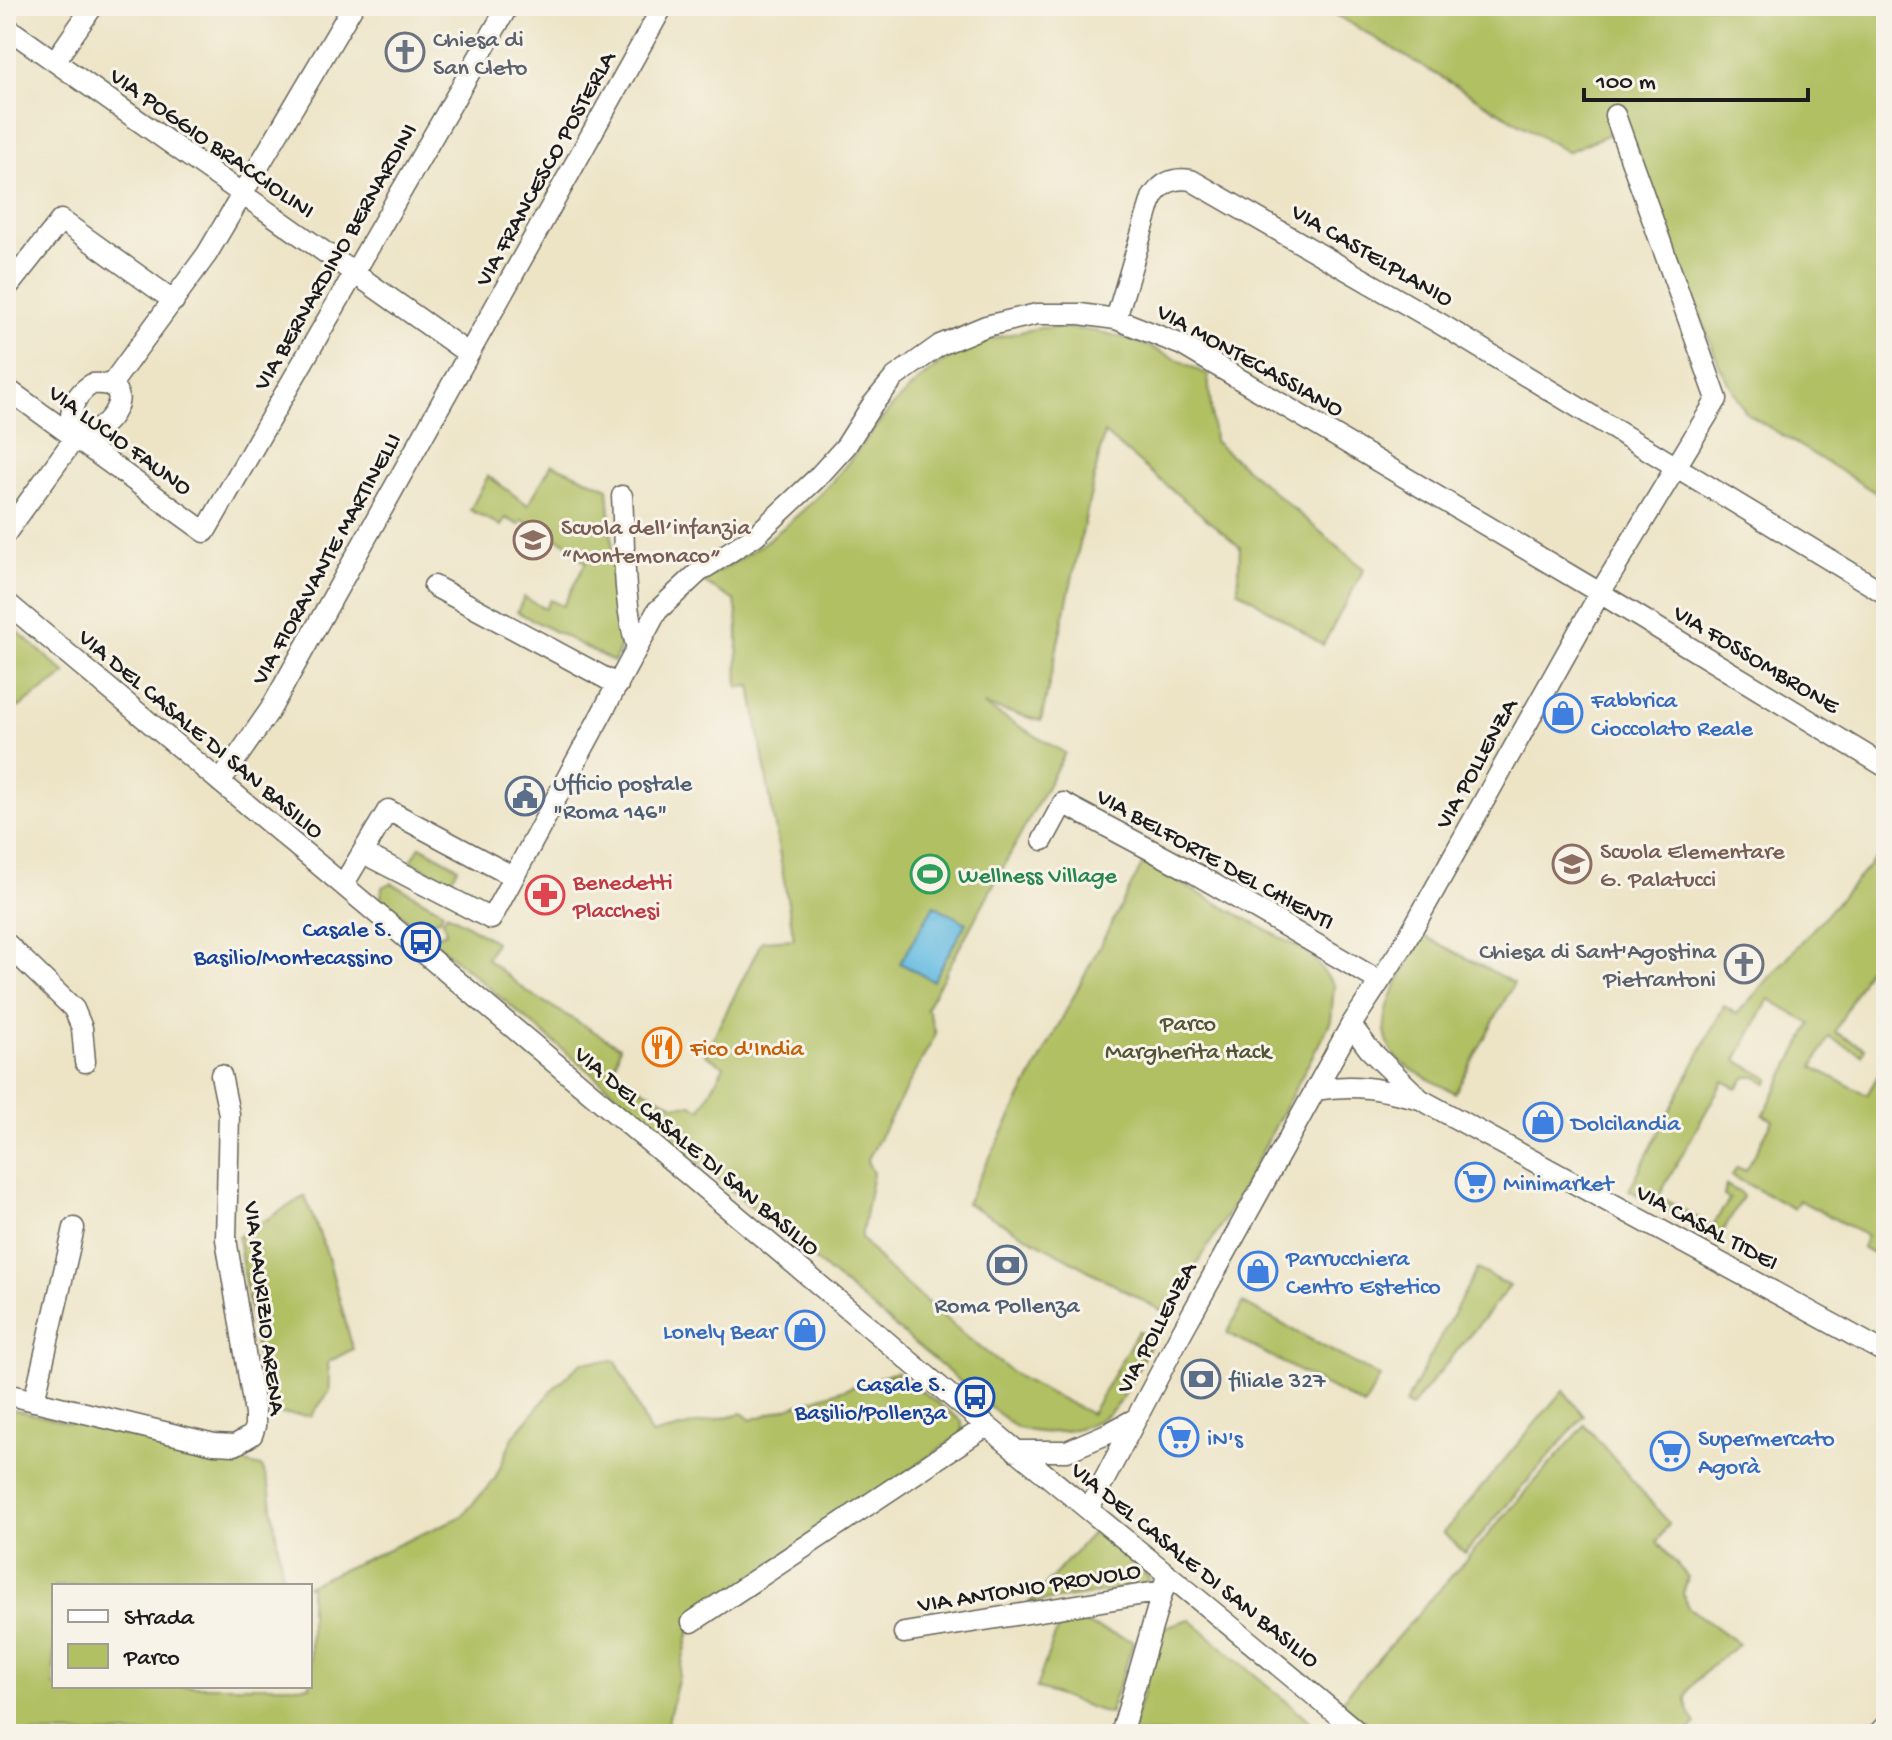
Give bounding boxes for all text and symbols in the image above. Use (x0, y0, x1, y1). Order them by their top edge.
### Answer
place label: Chiesa di San Cleto (433, 27, 527, 84)
church icon: Chiesa di San Cleto (384, 31, 426, 73)
street label: VIA FRANCESCO POSTERLA (470, 45, 625, 293)
scale bar (1584, 52, 1808, 102)
street label: VIA POGGIO BRACCIOLINI (102, 62, 319, 227)
text: 100 m (1595, 69, 1656, 98)
street label: VIA BERNARDINO BERNARDINI (248, 119, 425, 397)
street label: VIA CASTELPLANIO (1284, 198, 1457, 315)
street label: VIA MONTECASSIANO (1150, 298, 1348, 426)
street label: VIA LUCIO FAUNO (40, 379, 197, 504)
street label: VIA FIORAVANTE MARTINELLI (246, 429, 409, 692)
place label: Scuola dell’infanzia “Montemonaco” (561, 515, 751, 572)
school or university icon: Scuola dell’infanzia “Montemonaco” (512, 519, 554, 561)
street label: VIA FOSSOMBRONE (1666, 599, 1845, 723)
street label: VIA DEL CASALE DI SAN BASILIO (70, 624, 329, 847)
place label: Fabbrica Cioccolato Reale (1590, 688, 1754, 745)
shop icon: Fabbrica Cioccolato Reale (1542, 692, 1584, 734)
street label: VIA POLLENZA (1430, 693, 1527, 836)
place label: Ufficio postale "Roma 146" (553, 771, 693, 828)
public building icon: Ufficio postale "Roma 146" (504, 775, 546, 817)
street label: VIA BELFORTE DEL CHIENTI (1089, 783, 1338, 939)
place label: Scuola Elementare G. Palatucci (1600, 839, 1785, 896)
school or university icon: Scuola Elementare G. Palatucci (1551, 843, 1593, 885)
sports icon: Wellness Village (909, 853, 951, 895)
place label: Wellness Village (958, 863, 1118, 892)
place label: Benedetti Placchesi (572, 870, 673, 927)
pharmacy icon: Benedetti Placchesi (524, 874, 566, 916)
place label: Casale S. Basilio/Montecassino (193, 917, 393, 974)
bus stop icon: Casale S. Basilio/Montecassino (400, 921, 442, 963)
place label: Chiesa di Sant'Agostina Pietrantoni (1479, 939, 1717, 996)
church icon: Chiesa di Sant'Agostina Pietrantoni (1723, 943, 1765, 985)
park label: Parco Margherita Hack (1105, 1011, 1273, 1068)
restaurant icon: Fico d'India (641, 1026, 683, 1068)
place label: Fico d'India (689, 1036, 804, 1065)
street label: VIA DEL CASALE DI SAN BASILIO (566, 1041, 825, 1264)
shop icon: Dolcilandia (1522, 1101, 1564, 1143)
place label: Dolcilandia (1569, 1111, 1681, 1140)
supermarket icon: Minimarket (1454, 1161, 1496, 1203)
place label: Minimarket (1503, 1171, 1615, 1200)
street label: VIA CASAL TIDEI (1629, 1179, 1783, 1279)
street label: VIA MAURIZIO ARENA (235, 1199, 290, 1419)
bank icon: Roma Pollenza (986, 1244, 1028, 1286)
place label: Parrucchiera Centro Estetico (1285, 1246, 1441, 1303)
shop icon: Parrucchiera Centro Estetico (1237, 1250, 1279, 1292)
street label: VIA POLLENZA (1111, 1256, 1206, 1400)
place label: Roma Pollenza (934, 1293, 1080, 1322)
shop icon: Lonely Bear (784, 1309, 826, 1351)
place label: Lonely Bear (663, 1319, 780, 1348)
bank icon: filiale 327 (1180, 1358, 1222, 1400)
place label: filiale 327 (1228, 1368, 1326, 1397)
place label: Casale S. Basilio/Pollenza (794, 1372, 948, 1429)
bus stop icon: Casale S. Basilio/Pollenza (954, 1376, 996, 1418)
supermarket icon: iN's (1158, 1416, 1200, 1458)
place label: iN's (1207, 1426, 1244, 1455)
place label: Supermercato Agorà (1698, 1426, 1835, 1483)
supermarket icon: Supermercato Agorà (1649, 1430, 1691, 1472)
street label: VIA DEL CASALE DI SAN BASILIO (1063, 1457, 1324, 1676)
street label: VIA ANTONIO PROVOLO (915, 1558, 1143, 1622)
legend (52, 1584, 312, 1688)
text: Strada (124, 1605, 195, 1634)
text: Parco (123, 1645, 180, 1674)

